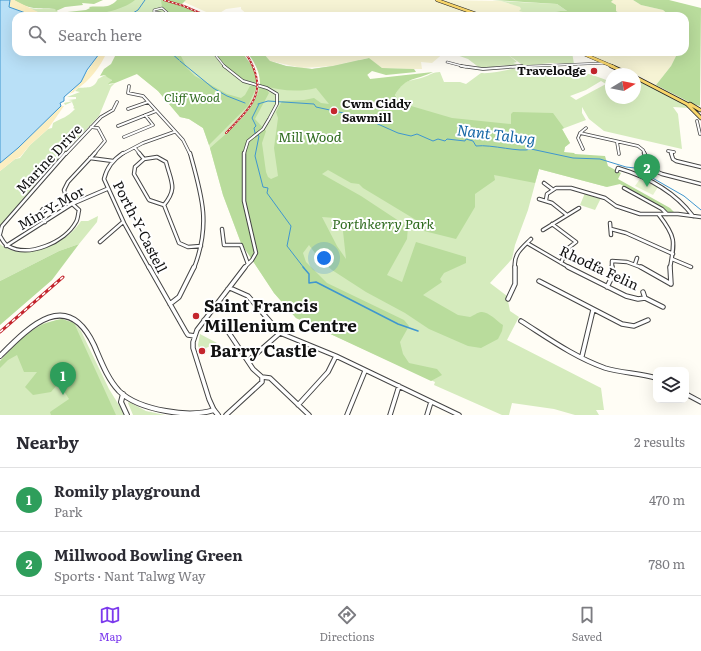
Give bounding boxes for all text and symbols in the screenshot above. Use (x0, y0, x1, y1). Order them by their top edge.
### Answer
search box (12, 12, 689, 56)
icon: search (26, 23, 48, 45)
text: Search here (58, 23, 142, 46)
place label: Travelodge (517, 61, 586, 79)
marker: Travelodge (589, 66, 599, 76)
north arrow (605, 68, 641, 104)
park label: Cliff Wood (164, 88, 220, 106)
place label: Cwm Ciddy Sawmill (342, 94, 412, 126)
marker: Cwm Ciddy Sawmill (329, 106, 339, 116)
water label: Nant Talwg (456, 117, 537, 150)
street label: Marine Drive (11, 119, 86, 197)
park label: Mill Wood (278, 126, 342, 146)
pin: 2 (634, 154, 660, 187)
street label: Porth-Y-Castell (109, 177, 173, 276)
street label: Min-Y-Mor (13, 180, 88, 234)
park label: Porthkerry Park (332, 213, 434, 233)
street label: Rhodfa Felin (557, 240, 642, 294)
your location (314, 248, 334, 268)
place label: Saint Francis Millenium Centre (204, 292, 357, 337)
marker: Saint Francis Millenium Centre (191, 311, 201, 321)
place label: Barry Castle (210, 337, 317, 362)
marker: Barry Castle (197, 346, 207, 356)
pin: 1 (50, 362, 76, 395)
map controls (653, 367, 689, 403)
button: layers (653, 367, 689, 403)
text: Nearby (16, 429, 79, 454)
text: 2 results (634, 432, 685, 451)
text: Romily playground (54, 479, 200, 502)
text: 1 (26, 490, 32, 509)
text: 470 m (649, 490, 685, 509)
text: Park (54, 502, 83, 521)
text: Millwood Bowling Green (54, 543, 243, 566)
text: 2 (26, 554, 32, 573)
text: 780 m (649, 554, 685, 573)
text: Sports · Nant Talwg Way (54, 566, 206, 585)
tab: Map (99, 604, 122, 644)
tab: Directions (319, 604, 374, 644)
tab: Saved (572, 604, 602, 644)

